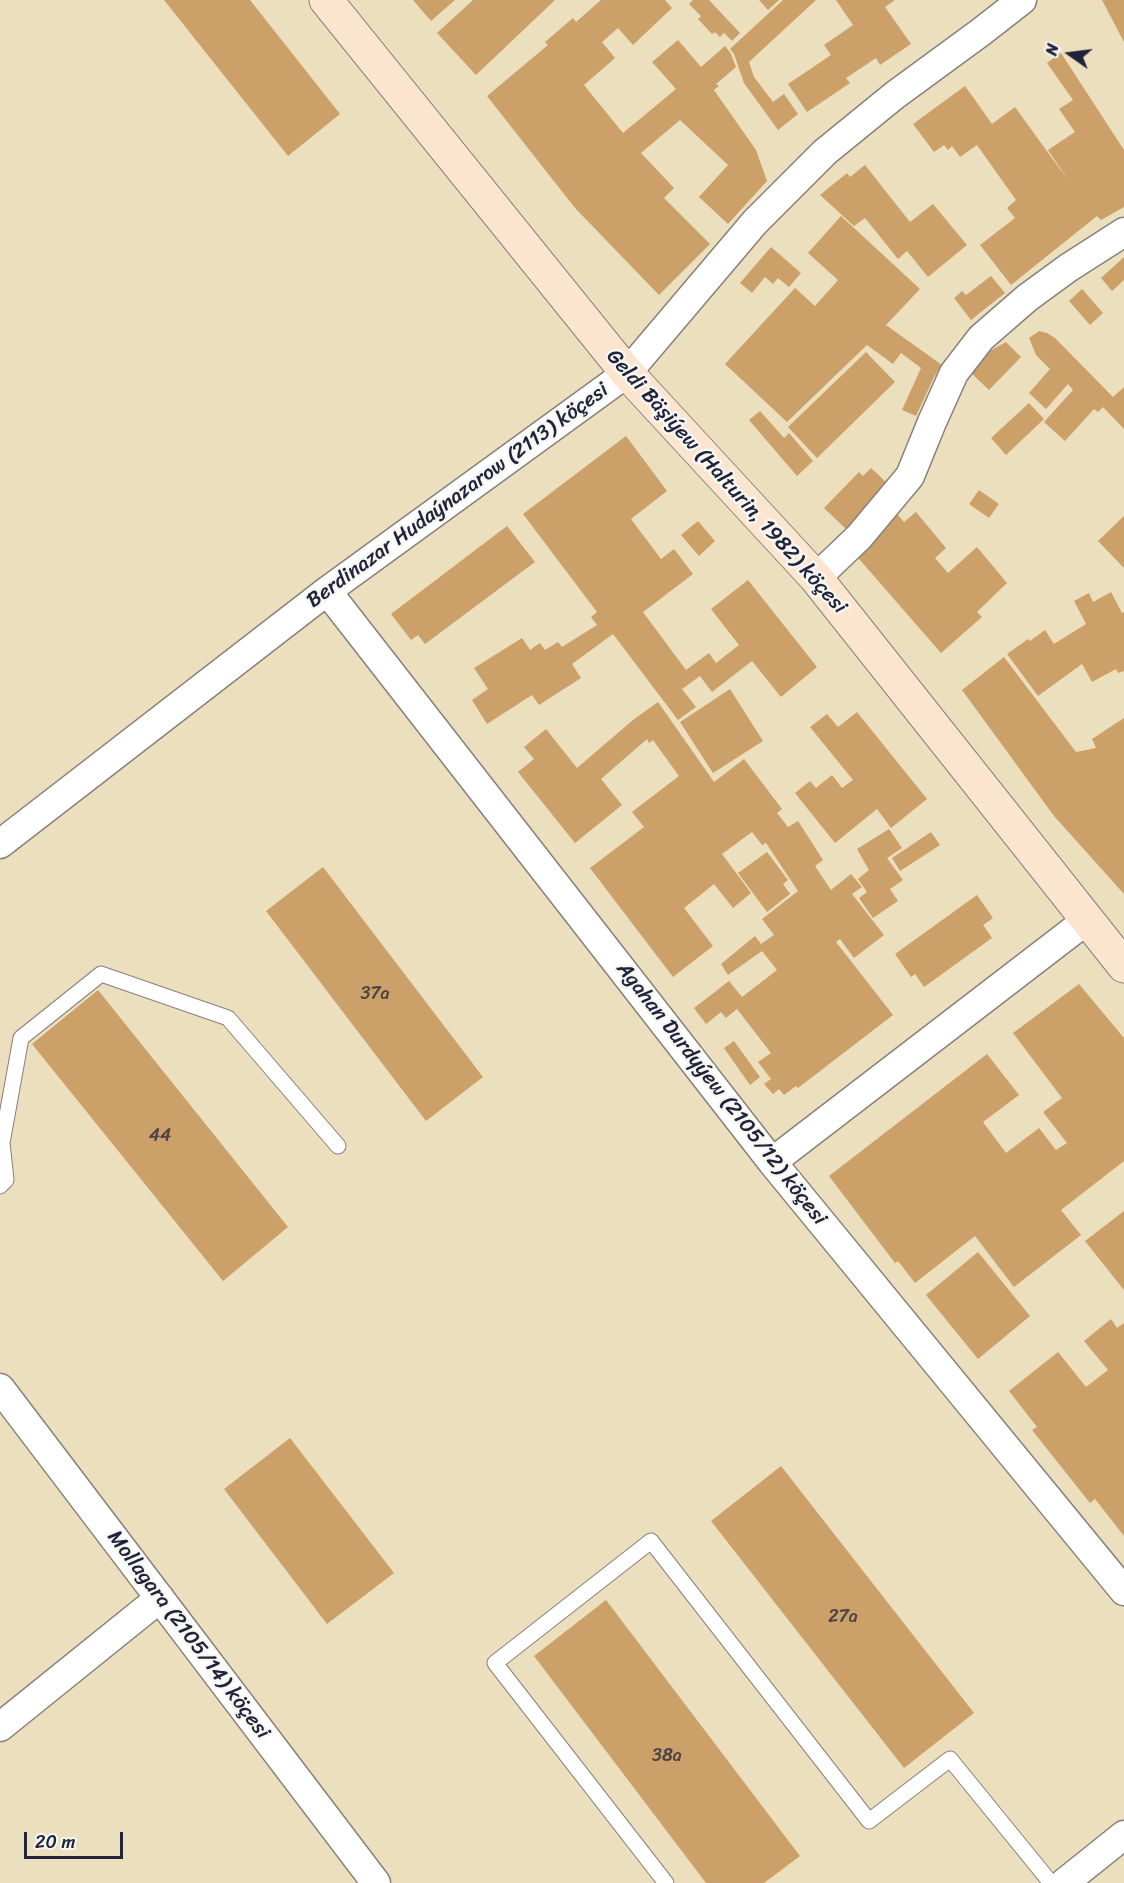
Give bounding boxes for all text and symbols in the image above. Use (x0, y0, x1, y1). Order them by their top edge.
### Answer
north arrow (1040, 24, 1100, 84)
text: N (1037, 41, 1067, 58)
street label: Geldi Bäşiýew (Halturin, 1982) köçesi (600, 345, 852, 619)
street label: Berdinazar Hudaýnazarow (2113) köçesi (302, 378, 614, 614)
street label: Agahan Durdyýew (2105/12) köçesi (610, 957, 832, 1231)
house number: 37a (360, 983, 390, 1005)
house number: 44 (149, 1125, 171, 1147)
street label: Mollagara (2105/14) köçesi (101, 1526, 275, 1744)
house number: 27a (828, 1606, 858, 1628)
house number: 38a (652, 1745, 682, 1767)
scale bar (27, 1820, 126, 1858)
text: 20 m (35, 1826, 75, 1858)

